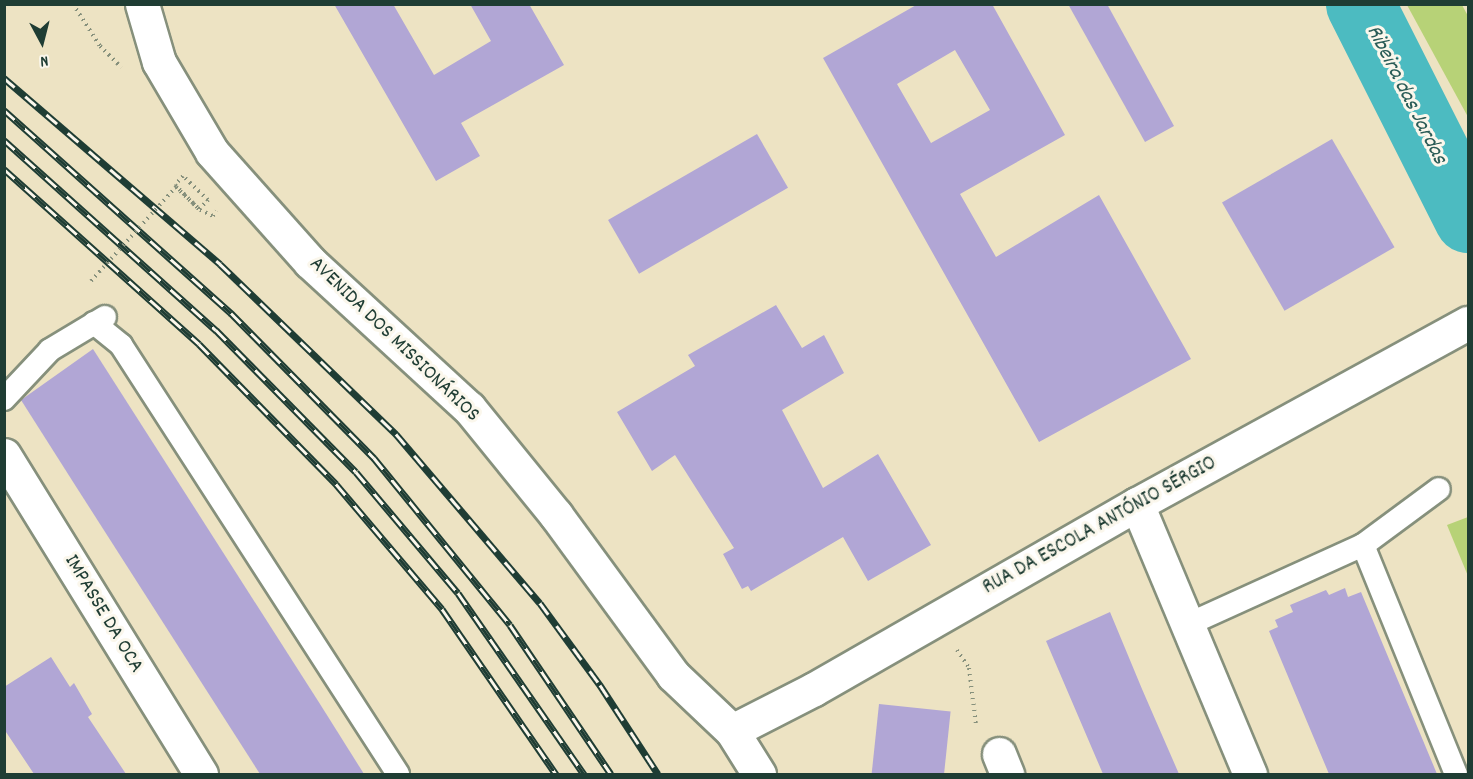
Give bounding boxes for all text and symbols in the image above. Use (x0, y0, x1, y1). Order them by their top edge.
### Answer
north arrow (12, 12, 72, 72)
water label: Ribeira das Jardas (1360, 21, 1452, 169)
text: N (39, 48, 50, 72)
street label: AVENIDA DOS MISSIONÁRIOS (304, 252, 484, 428)
street label: RUA DA ESCOLA ANTÓNIO SÉRGIO (979, 451, 1221, 601)
street label: IMPASSE DA OCA (58, 550, 148, 678)

